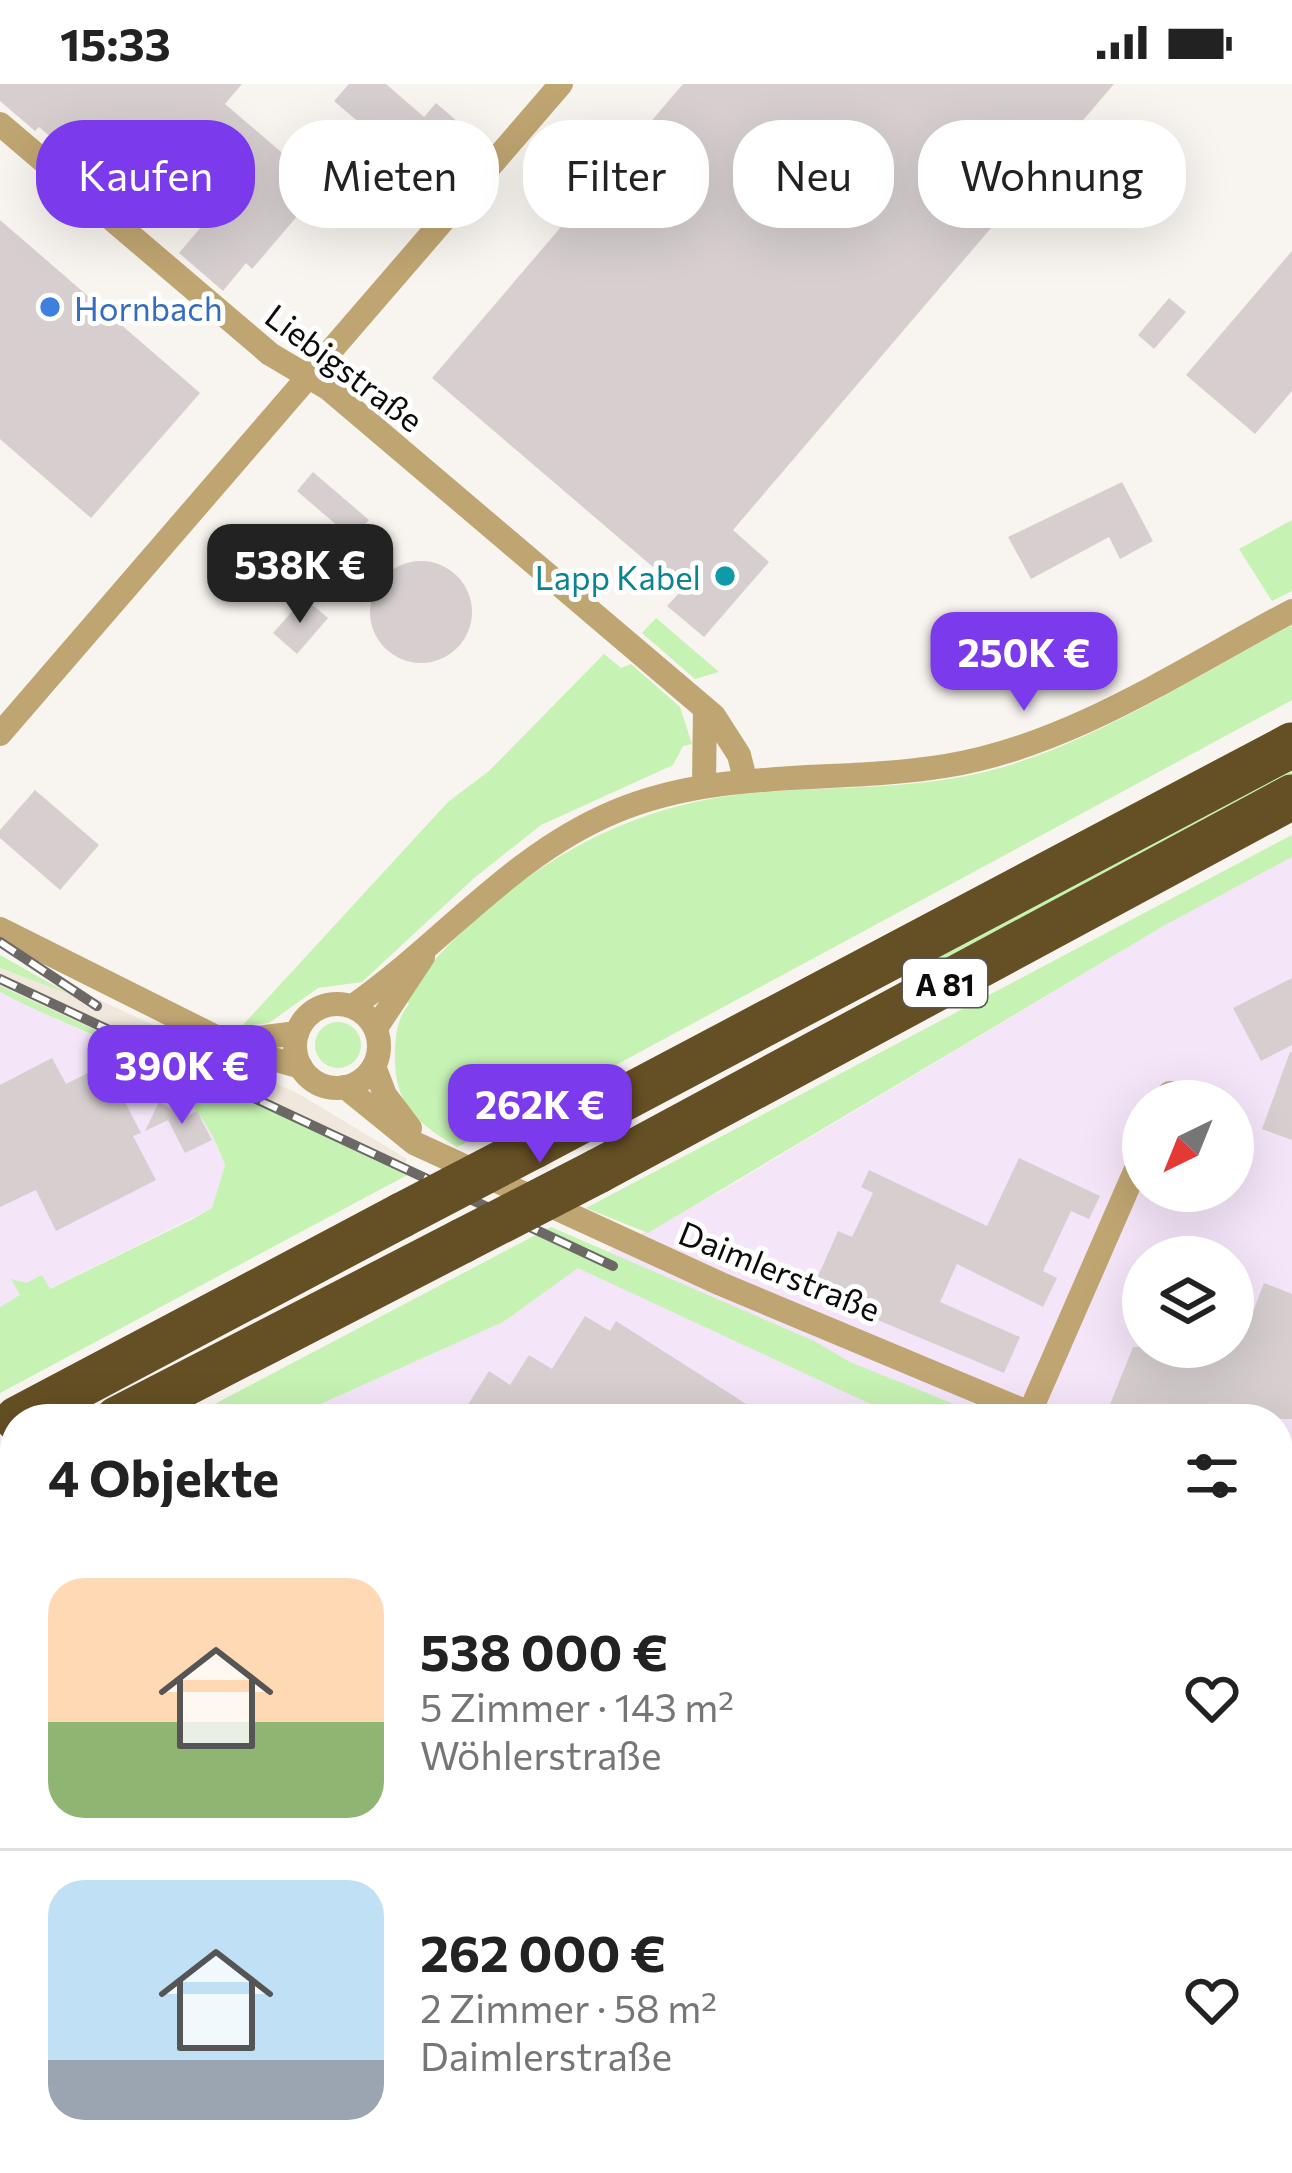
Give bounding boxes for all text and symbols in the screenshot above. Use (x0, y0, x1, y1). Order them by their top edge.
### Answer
text: 15:33 (60, 15, 171, 70)
chip: Kaufen (36, 120, 255, 228)
chip: Mieten (279, 120, 499, 228)
chip: Filter (523, 120, 709, 228)
chip: Neu (733, 120, 894, 228)
chip: Wohnung (918, 120, 1186, 228)
place label: Hornbach (74, 287, 223, 328)
marker: Hornbach (37, 294, 63, 320)
street label: Liebigstraße (258, 294, 432, 440)
pin: 538K € (202, 524, 398, 626)
text: 538K € (234, 539, 366, 587)
place label: Lapp Kabel (535, 556, 701, 597)
marker: Lapp Kabel (712, 563, 738, 589)
pin: 250K € (926, 612, 1122, 714)
text: 250K € (958, 627, 1091, 675)
road number: A 81 (903, 959, 987, 1007)
pin: 390K € (84, 1025, 280, 1127)
text: 390K € (115, 1040, 249, 1088)
pin: 262K € (442, 1064, 638, 1166)
text: 262K € (475, 1079, 605, 1127)
north arrow (1122, 1080, 1254, 1212)
map controls (1122, 1080, 1254, 1368)
street label: Daimlerstraße (673, 1211, 887, 1329)
button: layers (1122, 1236, 1254, 1368)
icon: filters (1179, 1443, 1245, 1509)
text: 4 Objekte (48, 1445, 279, 1508)
text: 538 000 € (420, 1619, 668, 1682)
icon: home (144, 1626, 288, 1770)
icon: heart (1179, 1665, 1245, 1731)
text: 5 Zimmer · 143 m² (420, 1682, 734, 1730)
text: Wöhlerstraße (420, 1730, 662, 1778)
text: 262 000 € (420, 1920, 666, 1983)
icon: home (144, 1928, 288, 2072)
icon: heart (1179, 1967, 1245, 2033)
text: 2 Zimmer · 58 m² (420, 1983, 717, 2031)
text: Daimlerstraße (420, 2031, 672, 2079)

